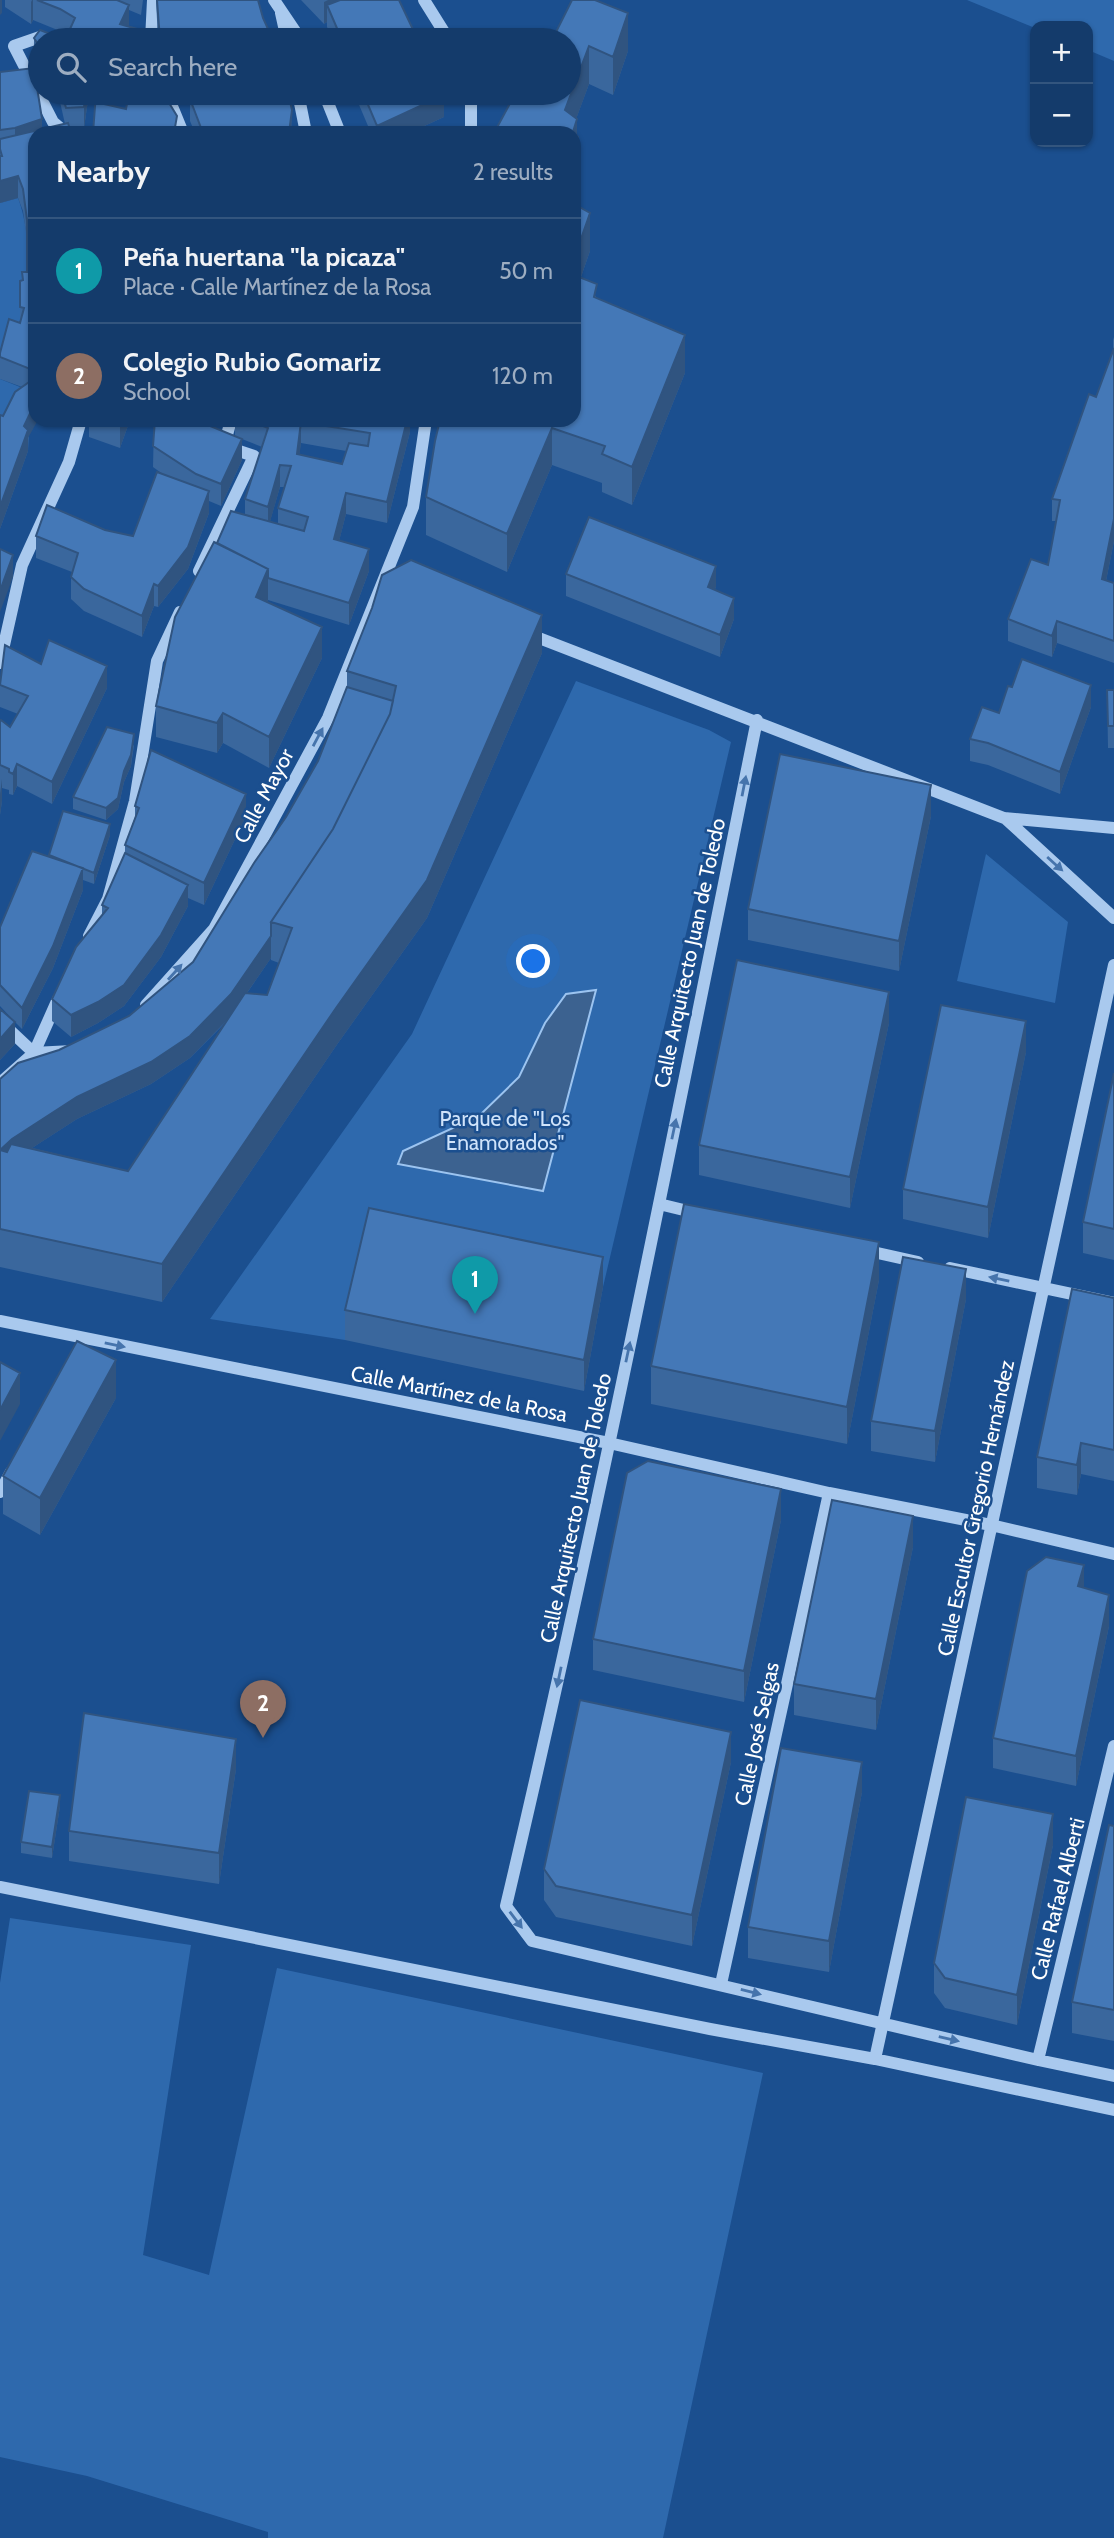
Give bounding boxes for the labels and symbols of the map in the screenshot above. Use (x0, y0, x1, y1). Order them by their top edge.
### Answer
one-way arrow (312, 727, 324, 747)
street label: Calle Mayor (228, 744, 299, 847)
one-way arrow (738, 775, 749, 797)
street label: Calle Arquitecto Juan de Toledo (649, 816, 730, 1090)
one-way arrow (1046, 855, 1063, 871)
your location (516, 944, 550, 978)
one-way arrow (167, 963, 183, 981)
park label: Parque de "Los Enamorados" (440, 1106, 571, 1155)
one-way arrow (669, 1118, 680, 1140)
pin: 1 (452, 1256, 498, 1314)
one-way arrow (988, 1273, 1010, 1284)
one-way arrow (104, 1340, 126, 1351)
one-way arrow (623, 1341, 634, 1363)
street label: Calle Escultor Gregorio Hernández (932, 1357, 1019, 1658)
street label: Calle Martínez de la Rosa (349, 1360, 569, 1427)
street label: Calle Arquitecto Juan de Toledo (535, 1371, 616, 1645)
street label: Calle José Selgas (729, 1659, 784, 1808)
one-way arrow (554, 1666, 565, 1688)
pin: 2 (240, 1680, 286, 1738)
street label: Calle Rafael Alberti (1025, 1815, 1090, 1983)
one-way arrow (508, 1911, 522, 1929)
one-way arrow (740, 1986, 762, 1997)
one-way arrow (938, 2034, 960, 2045)

